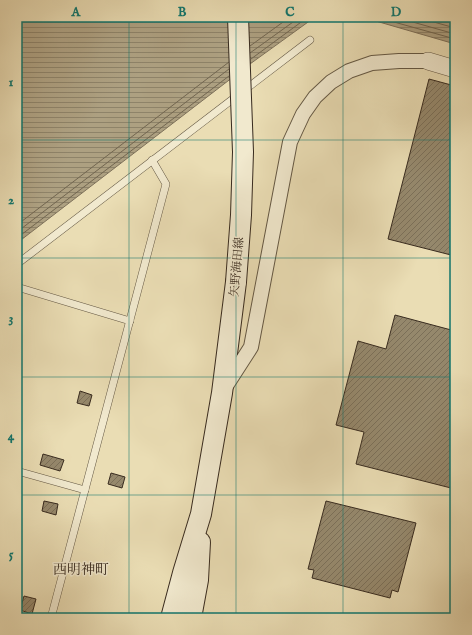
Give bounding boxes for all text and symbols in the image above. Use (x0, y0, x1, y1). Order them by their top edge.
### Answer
text: A (71, 4, 82, 21)
text: B (178, 4, 187, 21)
text: C (285, 4, 295, 21)
text: D (391, 4, 402, 21)
text: 1 (9, 74, 14, 91)
text: 2 (8, 192, 14, 209)
street label: 矢野海田線 (227, 236, 247, 298)
text: 3 (9, 310, 14, 327)
text: 4 (8, 428, 15, 445)
text: 5 (9, 546, 14, 563)
district label: 西明神町 (53, 561, 109, 579)

